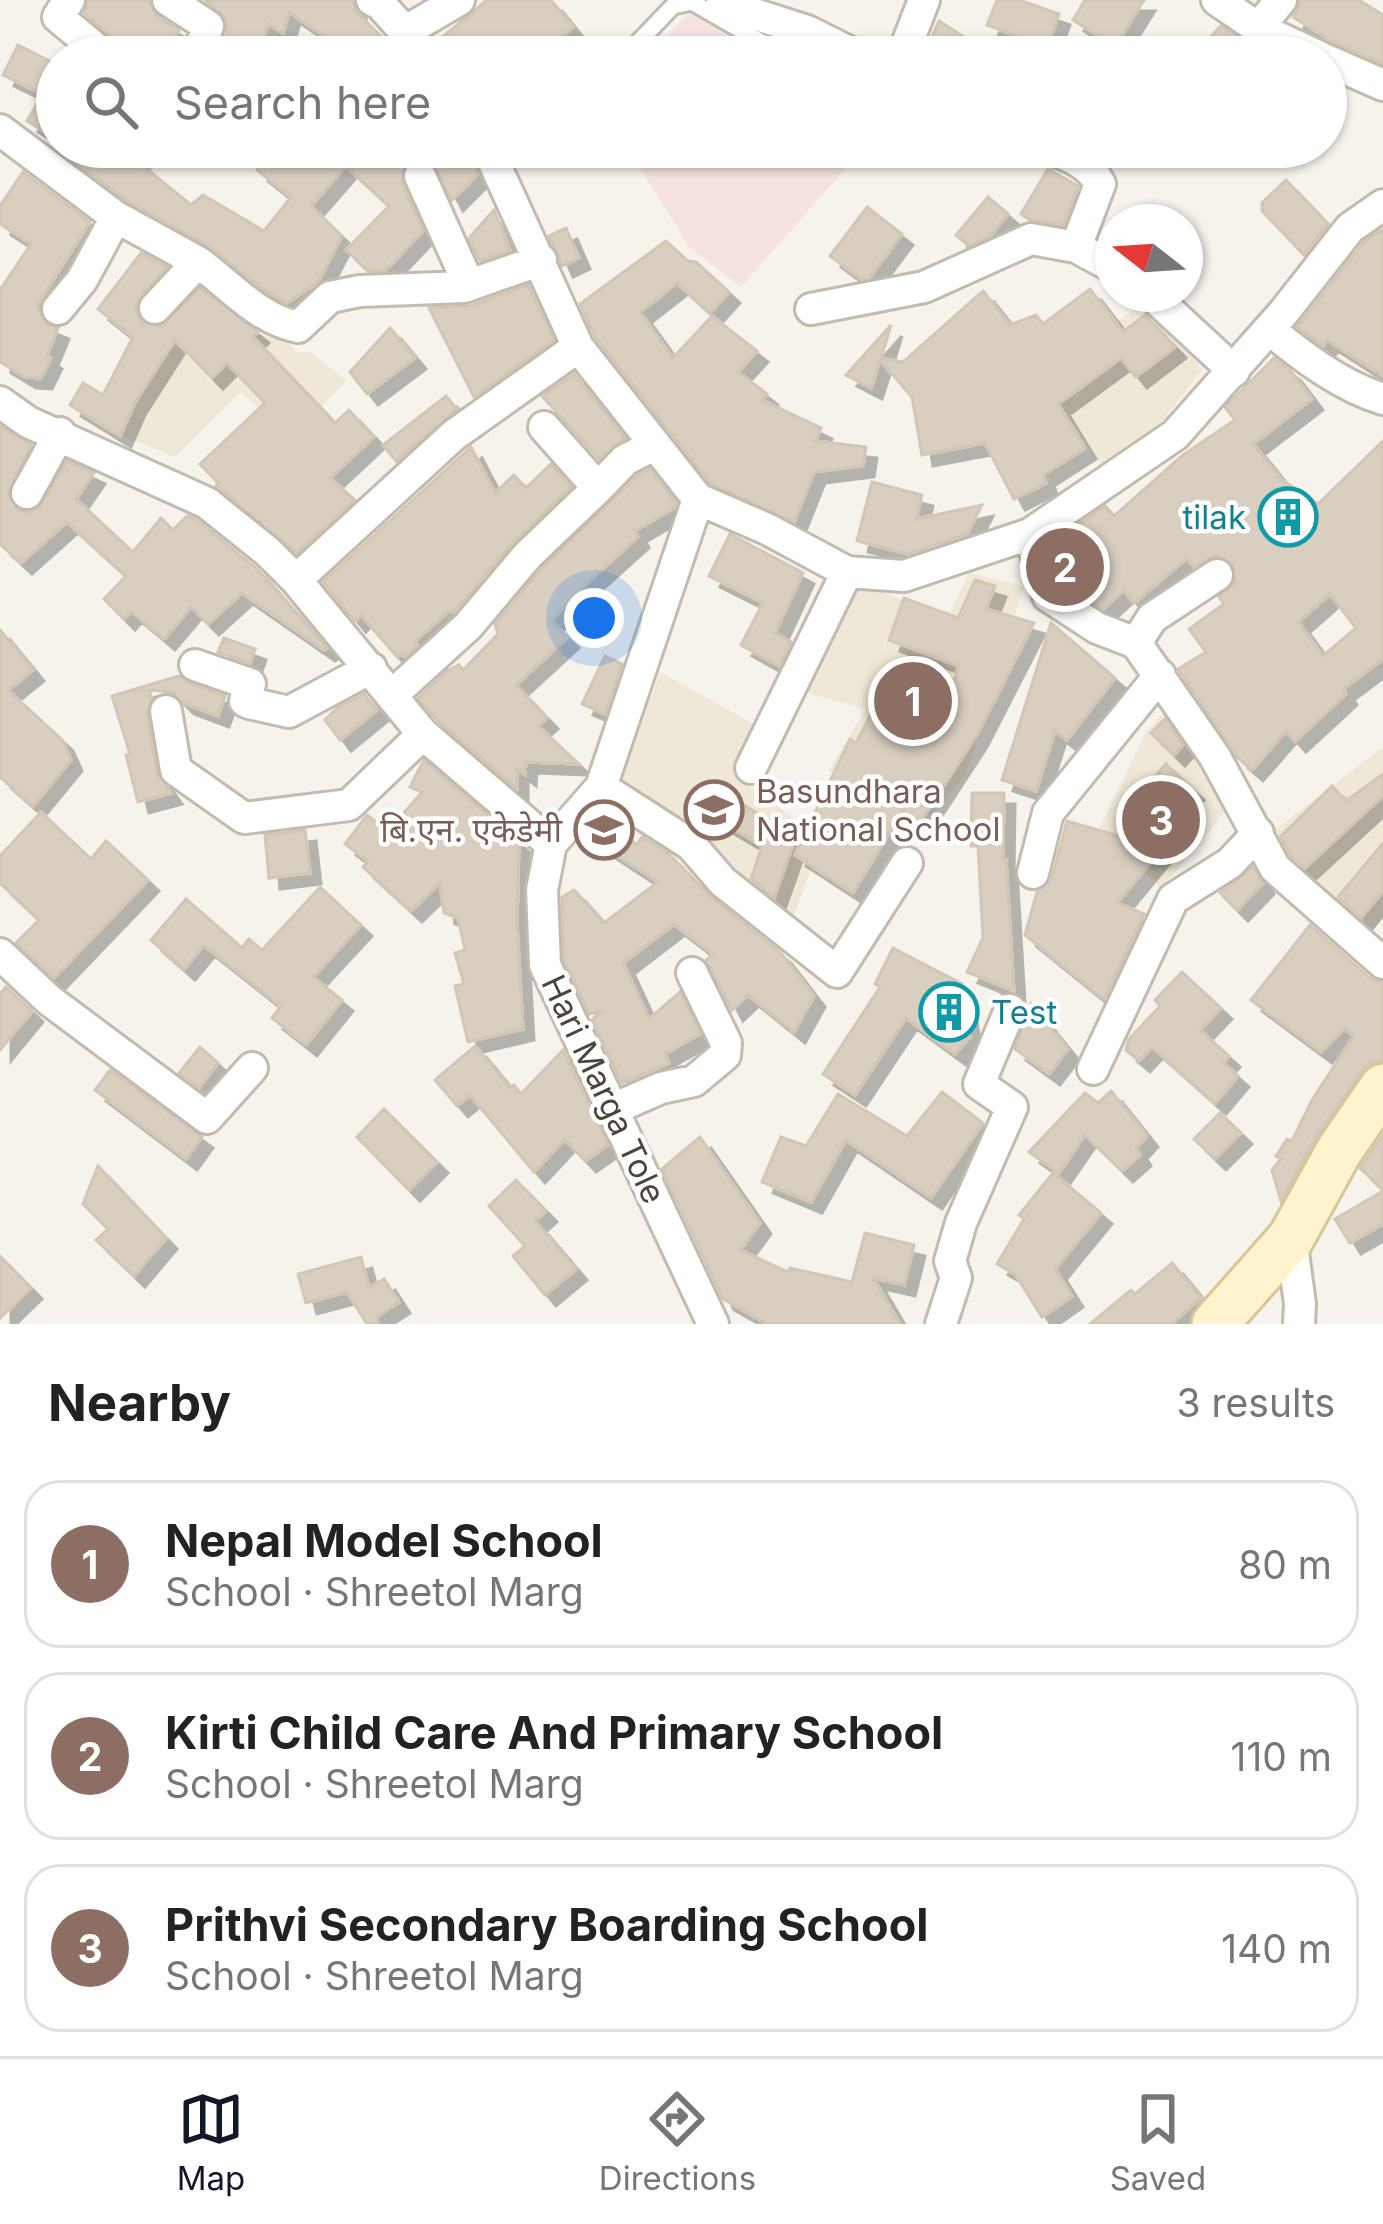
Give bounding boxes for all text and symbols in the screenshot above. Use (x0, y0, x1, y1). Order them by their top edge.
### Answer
search box (36, 36, 1347, 168)
icon: search (78, 69, 144, 135)
text: Search here (174, 75, 431, 130)
north arrow (1095, 204, 1203, 312)
building icon: tilak (1257, 486, 1319, 548)
place label: tilak (1183, 497, 1246, 537)
pin: 2 (1026, 522, 1104, 612)
your location (564, 588, 624, 648)
pin: 1 (874, 656, 952, 746)
place label: Basundhara National School (756, 771, 1000, 849)
pin: 3 (1122, 775, 1200, 865)
school or university icon: Basundhara National School (683, 779, 745, 841)
school or university icon: बि.एन. एकेडेमी (573, 799, 635, 861)
place label: बि.एन. एकेडेमी (380, 810, 563, 850)
street label: Hari Marga Tole (534, 968, 674, 1210)
building icon: Test (918, 981, 980, 1043)
place label: Test (991, 992, 1057, 1032)
text: Nearby (48, 1372, 231, 1433)
text: 3 results (1177, 1379, 1335, 1426)
text: Nepal Model School (165, 1513, 603, 1568)
text: 1 (82, 1541, 98, 1588)
text: 80 m (1238, 1541, 1332, 1588)
text: School · Shreetol Marg (165, 1568, 584, 1615)
text: Kirti Child Care And Primary School (165, 1705, 943, 1760)
text: 2 (78, 1733, 102, 1780)
text: 110 m (1231, 1733, 1332, 1780)
text: School · Shreetol Marg (165, 1760, 584, 1807)
text: Prithvi Secondary Boarding School (165, 1897, 928, 1952)
text: 3 (77, 1925, 103, 1972)
text: 140 m (1221, 1925, 1332, 1972)
text: School · Shreetol Marg (165, 1952, 584, 1999)
tab: Map (177, 2086, 245, 2198)
tab: Directions (599, 2086, 756, 2198)
tab: Saved (1110, 2086, 1206, 2198)

